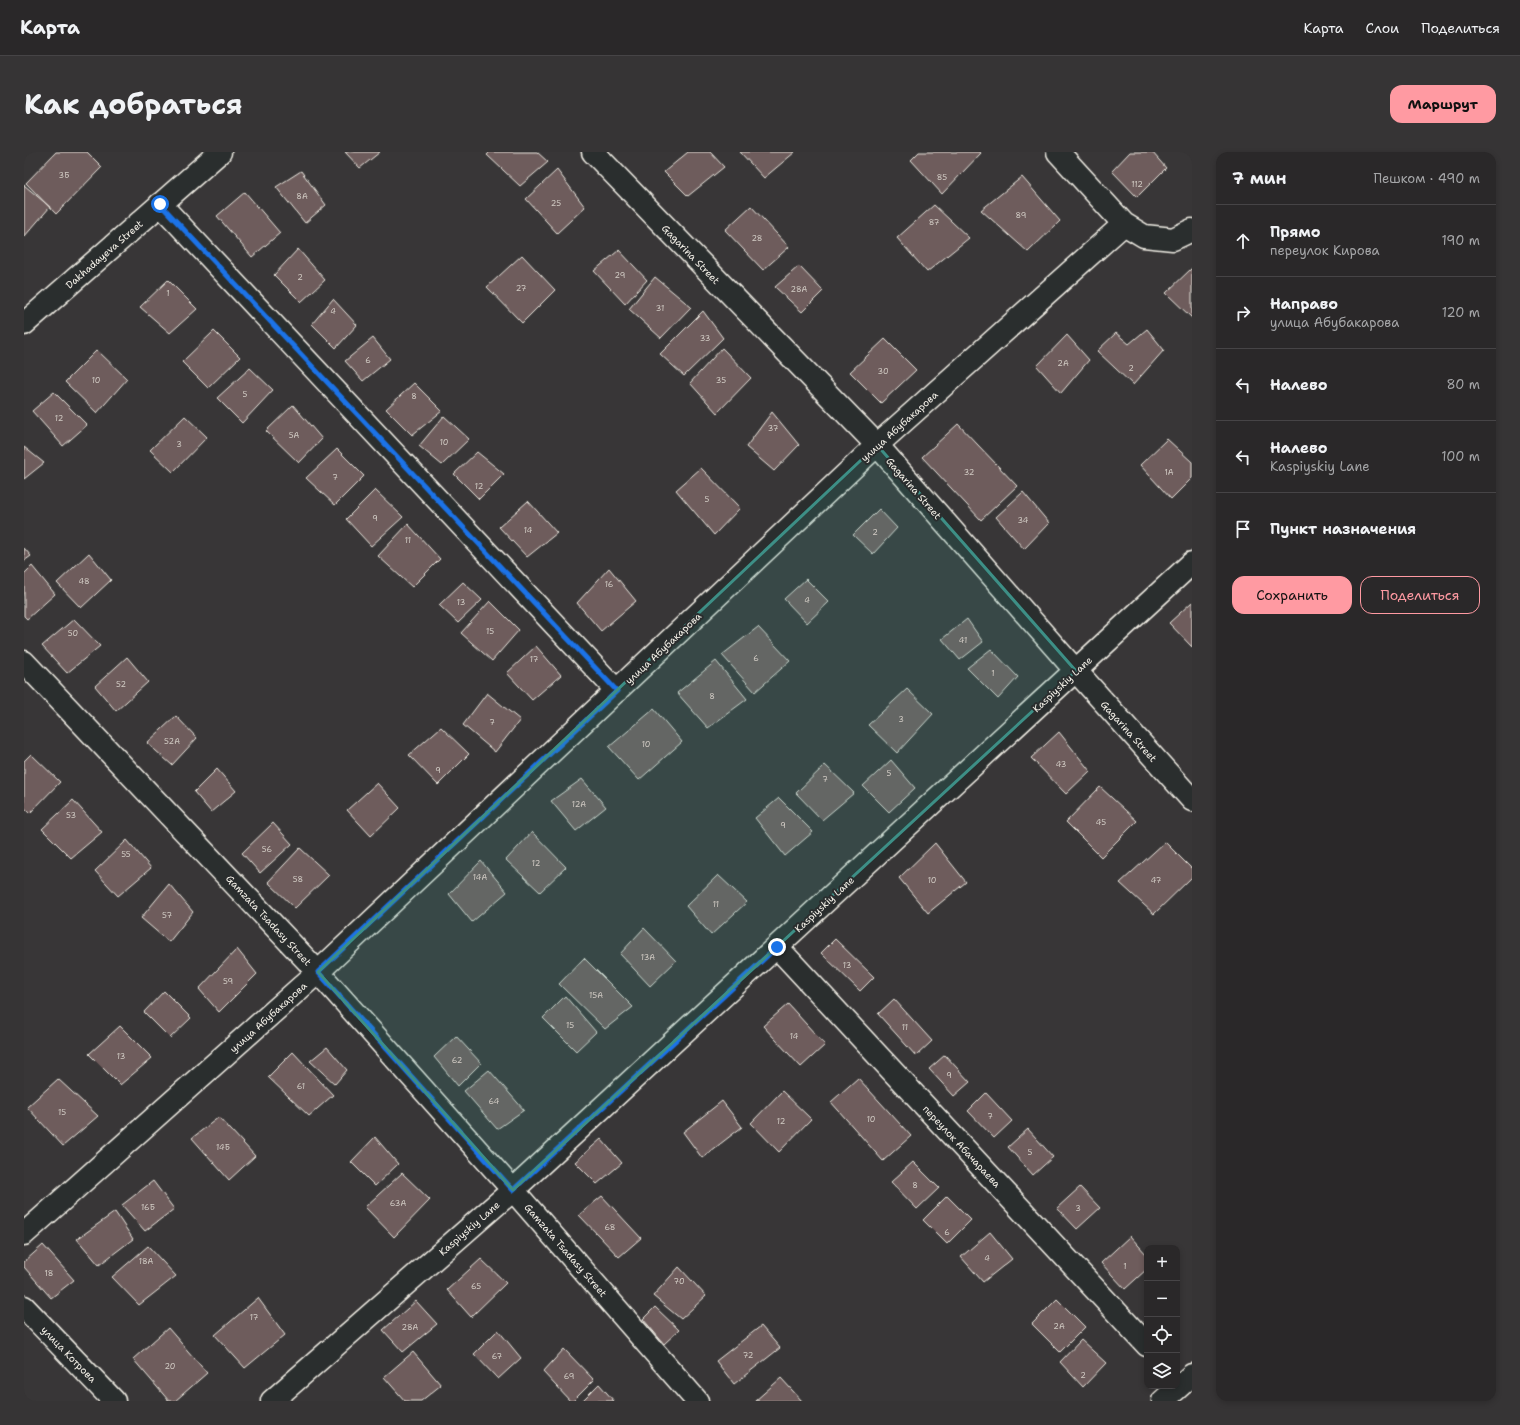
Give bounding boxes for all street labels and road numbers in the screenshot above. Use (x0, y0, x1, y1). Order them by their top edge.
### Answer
street label: Dakhadayeva Street (63, 217, 146, 291)
street label: Gagarina Street (659, 222, 722, 287)
street label: улица Абубакарова (858, 388, 941, 464)
street label: Gagarina Street (883, 455, 944, 522)
street label: улица Абубакарова (623, 609, 705, 687)
street label: Kaspiyskiy Lane (1030, 653, 1095, 715)
street label: Gagarina Street (1098, 698, 1160, 765)
street label: Gamzata Tsadasy Street (223, 872, 314, 969)
street label: Kaspiyskiy Lane (792, 873, 857, 935)
street label: улица Абубакарова (227, 979, 310, 1055)
street label: переулок Абачараева (920, 1102, 1004, 1191)
street label: Kaspiyskiy Lane (436, 1198, 503, 1258)
street label: Gamzata Tsadasy Street (521, 1201, 610, 1300)
street label: улица Котрова (38, 1323, 99, 1386)

